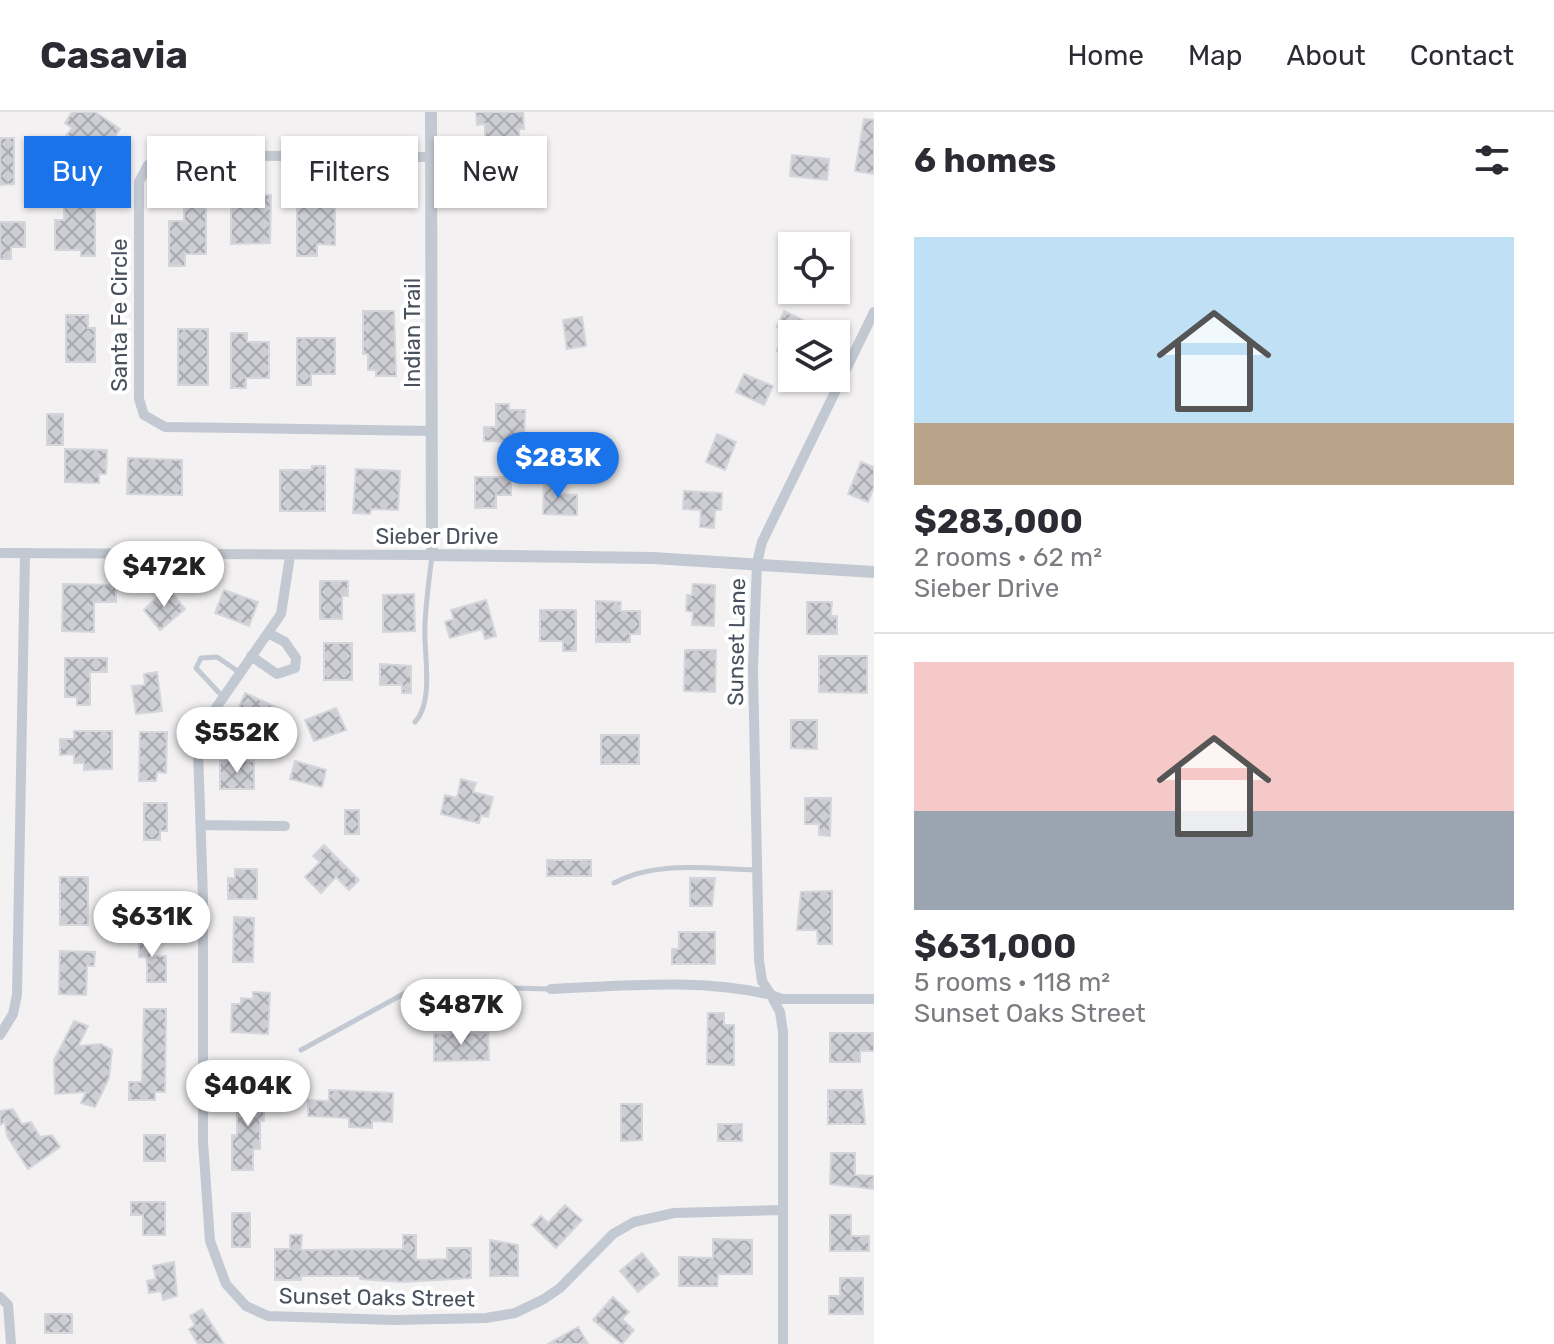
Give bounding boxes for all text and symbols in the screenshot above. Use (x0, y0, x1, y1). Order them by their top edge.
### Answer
text: Casavia (40, 32, 188, 78)
text: Home (1067, 39, 1144, 72)
text: Map (1188, 39, 1242, 72)
text: About (1286, 39, 1366, 72)
text: Contact (1410, 39, 1514, 72)
chip: Buy (24, 136, 131, 208)
chip: Rent (147, 136, 265, 208)
chip: Filters (281, 136, 418, 208)
chip: New (434, 136, 547, 208)
icon: filters (1470, 138, 1514, 182)
text: 6 homes (914, 140, 1056, 181)
map controls (778, 232, 850, 392)
button: locate (778, 232, 850, 304)
street label: Santa Fe Circle (106, 238, 133, 392)
street label: Indian Trail (399, 278, 426, 388)
icon: home (1142, 289, 1286, 433)
button: layers (778, 320, 850, 392)
pin: $283K (502, 432, 614, 500)
text: $283K (515, 442, 601, 473)
text: $283,000 (914, 501, 1083, 542)
street label: Sieber Drive (376, 523, 498, 550)
pin: $472K (108, 541, 220, 609)
text: 2 rooms · 62 m² (914, 542, 1102, 573)
text: $472K (122, 551, 206, 582)
text: Sieber Drive (914, 573, 1059, 604)
street label: Sunset Lane (722, 578, 751, 706)
pin: $552K (181, 707, 293, 775)
icon: home (1142, 714, 1286, 858)
text: $552K (194, 717, 280, 748)
pin: $631K (96, 891, 208, 959)
text: $631K (111, 901, 193, 932)
text: $631,000 (914, 926, 1076, 967)
text: 5 rooms · 118 m² (914, 967, 1110, 998)
pin: $487K (405, 979, 517, 1047)
text: $487K (419, 989, 503, 1020)
text: Sunset Oaks Street (914, 998, 1146, 1029)
pin: $404K (192, 1060, 304, 1128)
text: $404K (204, 1070, 292, 1101)
street label: Sunset Oaks Street (279, 1282, 476, 1313)

